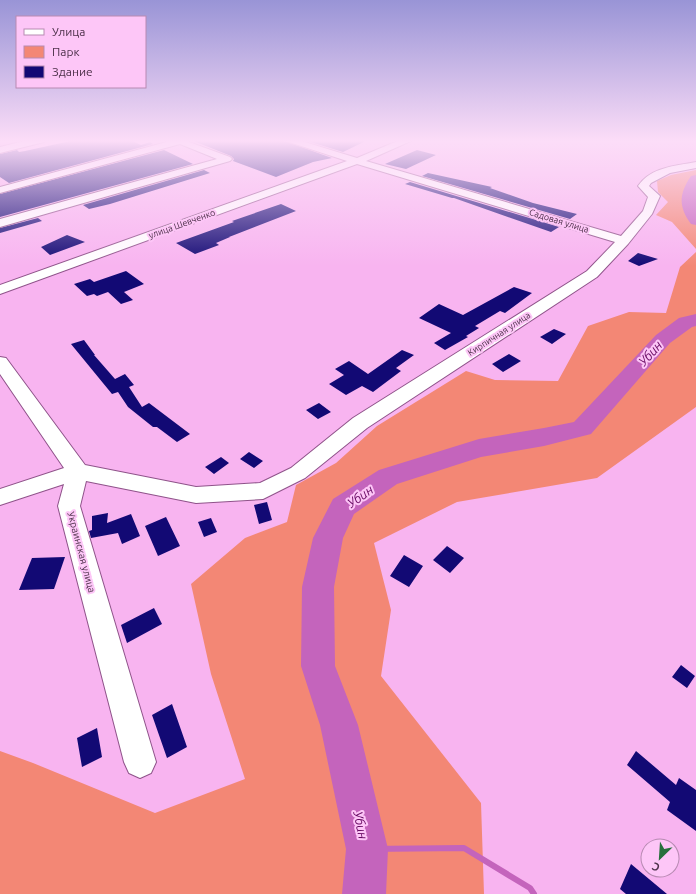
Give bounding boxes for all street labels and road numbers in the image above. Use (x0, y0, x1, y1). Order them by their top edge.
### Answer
street label: улица Шевченко (147, 207, 217, 241)
street label: Садовая улица (528, 207, 590, 235)
street label: Кирпичная улица (466, 310, 532, 358)
street label: Украинская улица (65, 510, 98, 594)

